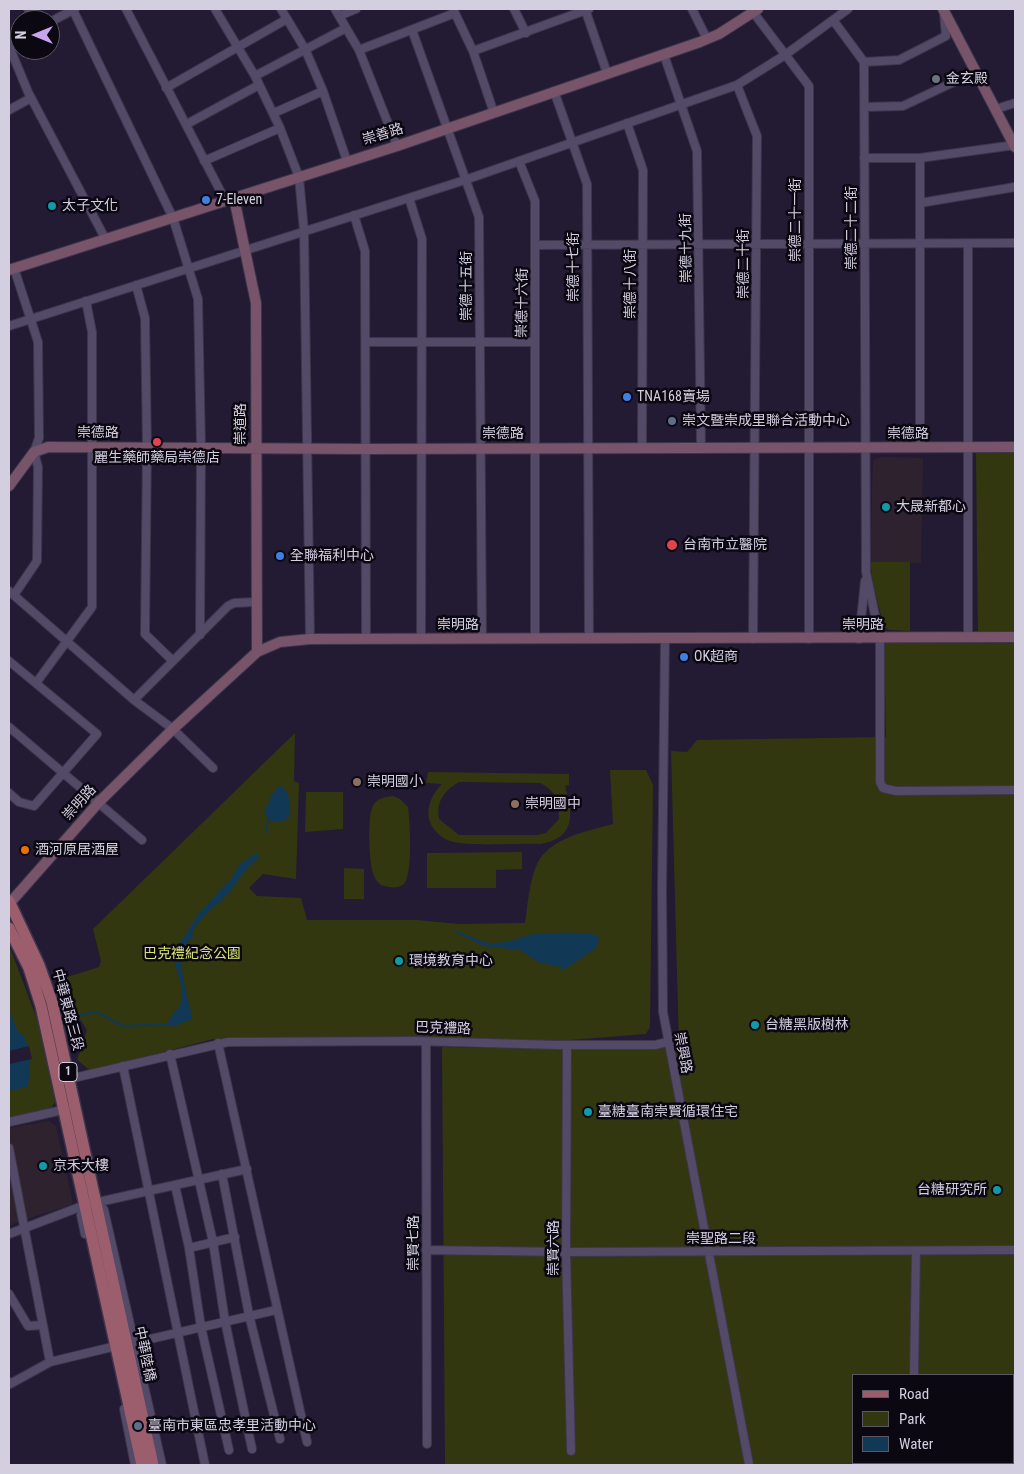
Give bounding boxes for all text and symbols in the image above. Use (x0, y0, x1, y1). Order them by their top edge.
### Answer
north arrow (10, 10, 60, 60)
text: N (13, 31, 29, 39)
place label: 金玄殿 (946, 71, 988, 87)
marker: 金玄殿 (930, 73, 942, 85)
street label: 崇善路 (360, 121, 406, 149)
street label: 崇德二十一街 (788, 178, 804, 262)
street label: 崇德二十二街 (844, 186, 860, 270)
place label: 7-Eleven (216, 192, 262, 208)
marker: 7-Eleven (200, 194, 212, 206)
place label: 太子文化 (62, 198, 118, 214)
marker: 太子文化 (46, 200, 58, 212)
street label: 崇德十九街 (678, 213, 696, 283)
street label: 崇德二十街 (736, 229, 752, 299)
street label: 崇德十七街 (566, 232, 582, 302)
street label: 崇德十八街 (623, 249, 639, 319)
street label: 崇德十五街 (459, 251, 475, 321)
street label: 崇德十六街 (514, 268, 532, 338)
place label: TNA168賣場 (637, 389, 710, 405)
marker: TNA168賣場 (621, 391, 633, 403)
street label: 崇道路 (233, 403, 249, 445)
place label: 崇文暨崇成里聯合活動中心 (682, 413, 850, 429)
marker: 崇文暨崇成里聯合活動中心 (666, 415, 678, 427)
street label: 崇德路 (77, 425, 119, 441)
street label: 崇德路 (482, 426, 524, 442)
street label: 崇德路 (887, 426, 929, 442)
marker: 麗生藥師藥局崇德店 (151, 436, 163, 448)
place label: 麗生藥師藥局崇德店 (94, 450, 220, 466)
place label: 大晟新都心 (896, 499, 966, 515)
marker: 大晟新都心 (880, 501, 892, 513)
place label: 台南市立醫院 (683, 537, 767, 553)
marker: 台南市立醫院 (665, 538, 679, 552)
place label: 全聯福利中心 (290, 548, 374, 564)
marker: 全聯福利中心 (274, 550, 286, 562)
street label: 崇明路 (437, 617, 479, 633)
street label: 崇明路 (842, 617, 884, 633)
place label: OK超商 (694, 649, 738, 665)
marker: OK超商 (678, 651, 690, 663)
place label: 崇明國小 (367, 774, 423, 790)
marker: 崇明國小 (351, 776, 363, 788)
street label: 崇明路 (60, 782, 100, 824)
place label: 崇明國中 (525, 796, 581, 812)
marker: 崇明國中 (509, 798, 521, 810)
place label: 酒河原居酒屋 (35, 842, 119, 858)
marker: 酒河原居酒屋 (19, 844, 31, 856)
park label: 巴克禮紀念公園 (143, 946, 241, 962)
place label: 環境教育中心 (409, 953, 493, 969)
marker: 環境教育中心 (393, 955, 405, 967)
street label: 中華東路三段 (48, 967, 86, 1053)
place label: 台糖黑版樹林 (765, 1017, 849, 1033)
marker: 台糖黑版樹林 (749, 1019, 761, 1031)
street label: 巴克禮路 (415, 1020, 471, 1038)
street label: 崇興路 (670, 1031, 694, 1075)
road number: 1 (59, 1062, 77, 1082)
place label: 臺糖臺南崇賢循環住宅 (598, 1104, 738, 1120)
marker: 臺糖臺南崇賢循環住宅 (582, 1106, 594, 1118)
place label: 京禾大樓 (53, 1158, 109, 1174)
marker: 京禾大樓 (37, 1160, 49, 1172)
place label: 台糖研究所 (917, 1182, 987, 1198)
marker: 台糖研究所 (991, 1184, 1003, 1196)
street label: 崇賢七路 (406, 1215, 422, 1271)
street label: 崇賢六路 (546, 1220, 562, 1276)
street label: 崇聖路二段 (686, 1231, 756, 1247)
street label: 中華陸橋 (130, 1325, 158, 1383)
legend (852, 1374, 1014, 1464)
text: Road (899, 1385, 929, 1403)
text: Park (899, 1410, 926, 1428)
place label: 臺南市東區忠孝里活動中心 (148, 1418, 316, 1434)
marker: 臺南市東區忠孝里活動中心 (132, 1420, 144, 1432)
text: Water (899, 1435, 933, 1453)

